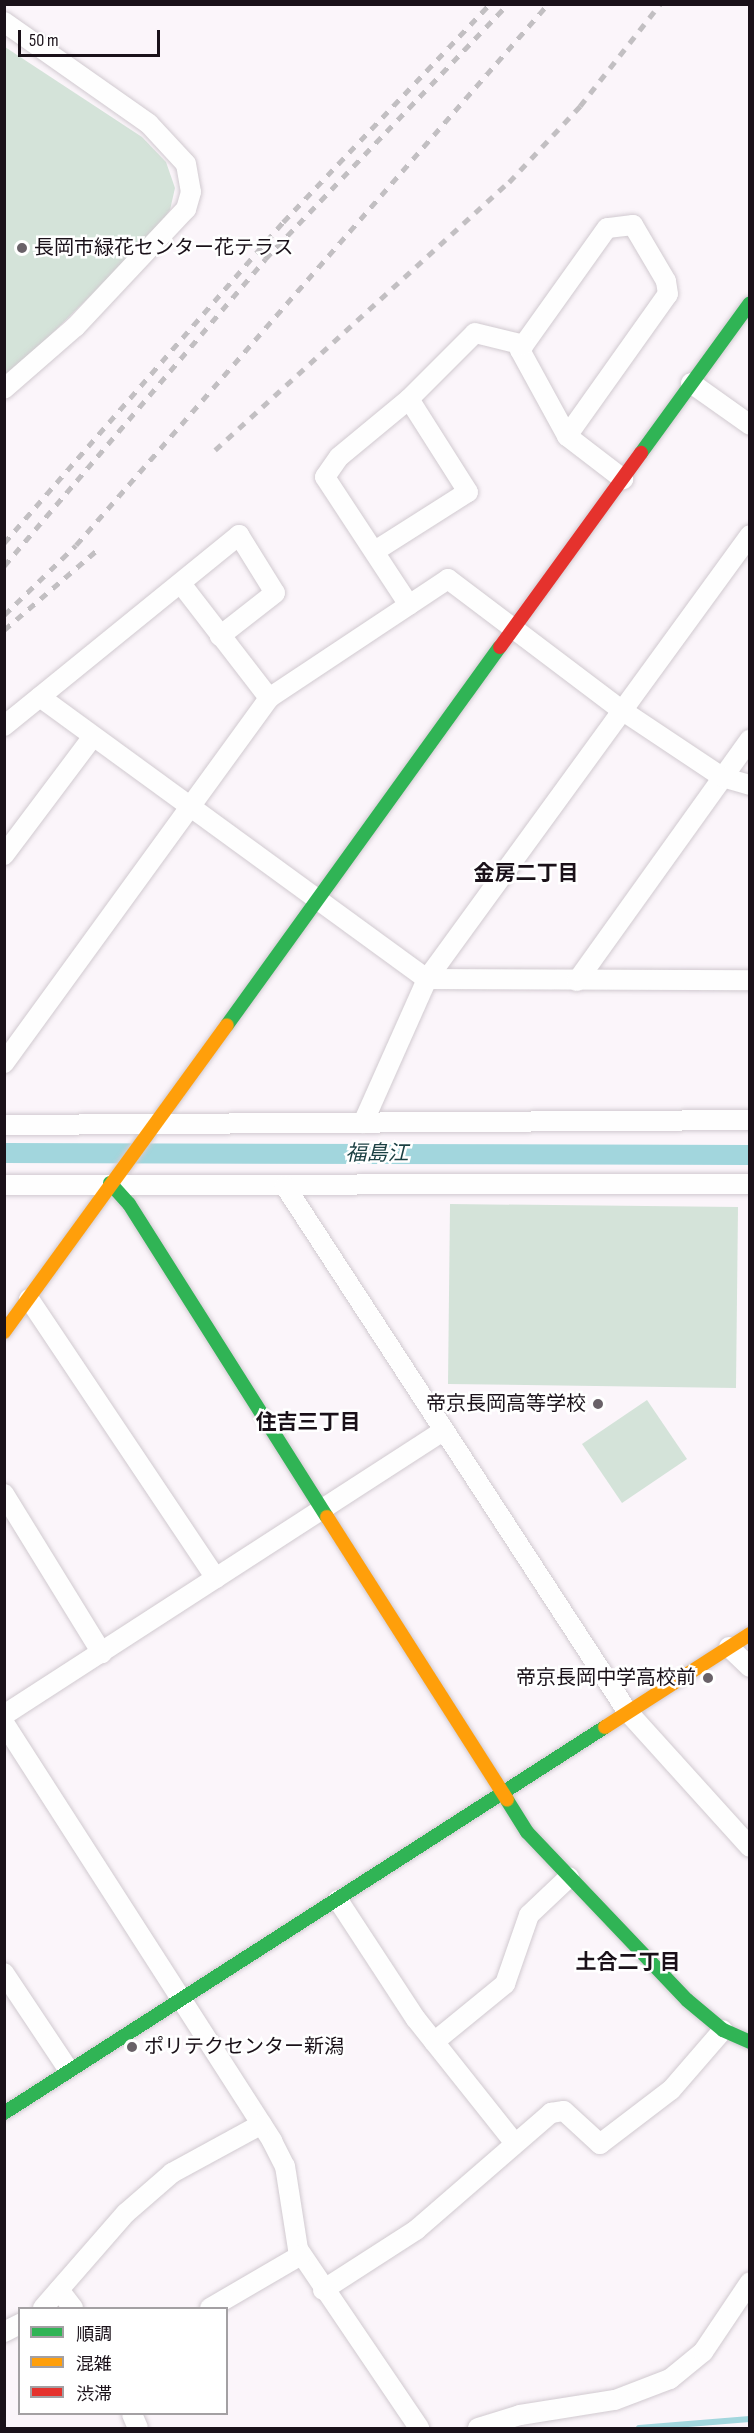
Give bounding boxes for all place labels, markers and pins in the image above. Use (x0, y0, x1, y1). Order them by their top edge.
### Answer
place label: 長岡市緑花センター花テラス (34, 236, 294, 260)
marker: 長岡市緑花センター花テラス (15, 241, 29, 255)
place label: 帝京長岡高等学校 (426, 1392, 586, 1416)
marker: 帝京長岡高等学校 (591, 1397, 605, 1411)
place label: 帝京長岡中学高校前 (516, 1666, 696, 1690)
marker: 帝京長岡中学高校前 (701, 1671, 715, 1685)
place label: ポリテクセンター新潟 (144, 2035, 344, 2059)
marker: ポリテクセンター新潟 (125, 2040, 139, 2054)

